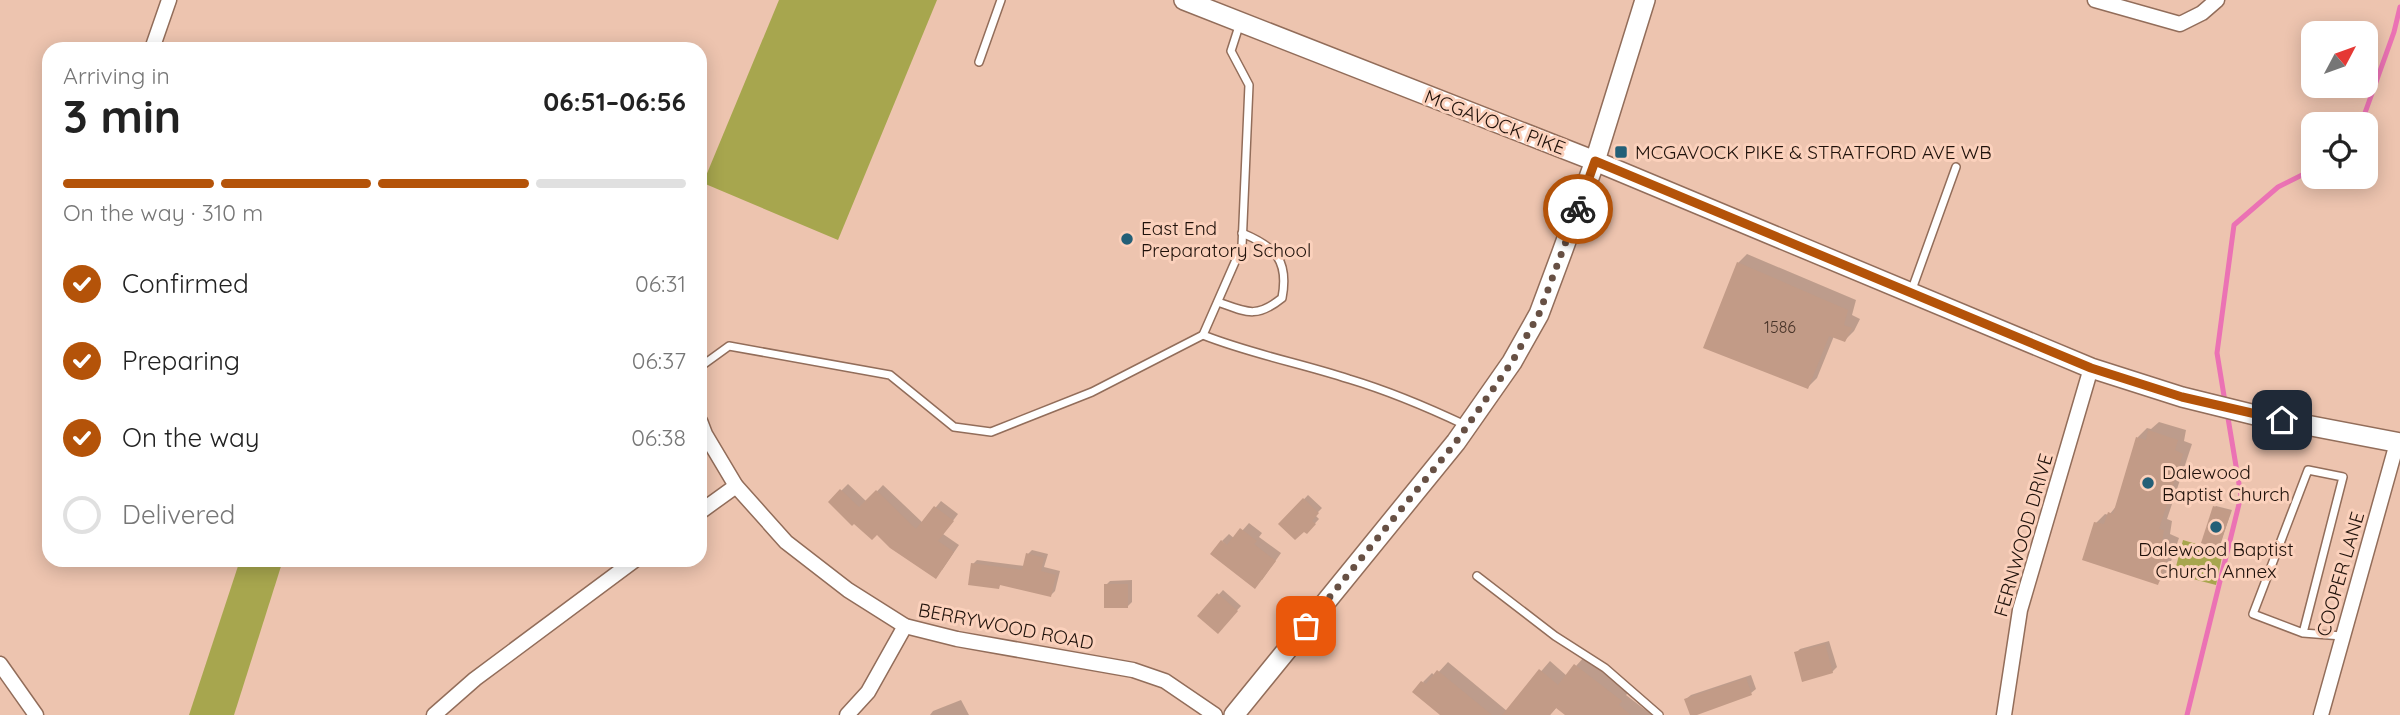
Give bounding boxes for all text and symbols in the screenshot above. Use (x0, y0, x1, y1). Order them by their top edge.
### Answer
north arrow (2301, 21, 2378, 98)
map controls (2301, 21, 2378, 189)
text: Arriving in (63, 61, 170, 90)
street label: MCGAVOCK PIKE (1421, 84, 1569, 160)
text: 06:51–06:56 (543, 85, 686, 118)
text: 3 min (63, 87, 181, 145)
button: locate (2301, 112, 2378, 189)
place label: MCGAVOCK PIKE & STRATFORD AVE WB (1635, 140, 1992, 164)
marker: MCGAVOCK PIKE & STRATFORD AVE WB (1613, 144, 1629, 160)
courier (1543, 174, 1613, 244)
icon: bike (1559, 190, 1597, 228)
text: On the way · 310 m (63, 198, 263, 227)
place label: East End Preparatory School (1141, 216, 1311, 262)
marker: East End Preparatory School (1119, 231, 1135, 247)
icon: check (63, 265, 101, 303)
text: Confirmed (122, 267, 249, 300)
text: 06:31 (635, 269, 686, 298)
house number: 1586 (1764, 317, 1796, 337)
icon: check (63, 342, 101, 380)
text: Preparing (122, 344, 240, 377)
text: 06:37 (632, 346, 686, 375)
pin (2252, 390, 2312, 450)
icon: home (2263, 401, 2301, 439)
icon: check (63, 419, 101, 457)
text: On the way (122, 421, 260, 454)
text: 06:38 (631, 423, 686, 452)
street label: FERNWOOD DRIVE (1988, 451, 2058, 619)
place label: Dalewood Baptist Church (2162, 460, 2290, 506)
marker: Dalewood Baptist Church (2140, 475, 2156, 491)
text: Delivered (122, 498, 235, 531)
street label: COOPER LANE (2311, 509, 2369, 639)
marker: Dalewood Baptist Church Annex (2208, 519, 2224, 535)
place label: Dalewood Baptist Church Annex (2138, 537, 2294, 583)
pin (1276, 596, 1336, 656)
street label: BERRYWOOD ROAD (916, 597, 1096, 655)
icon: bag (1287, 607, 1325, 645)

